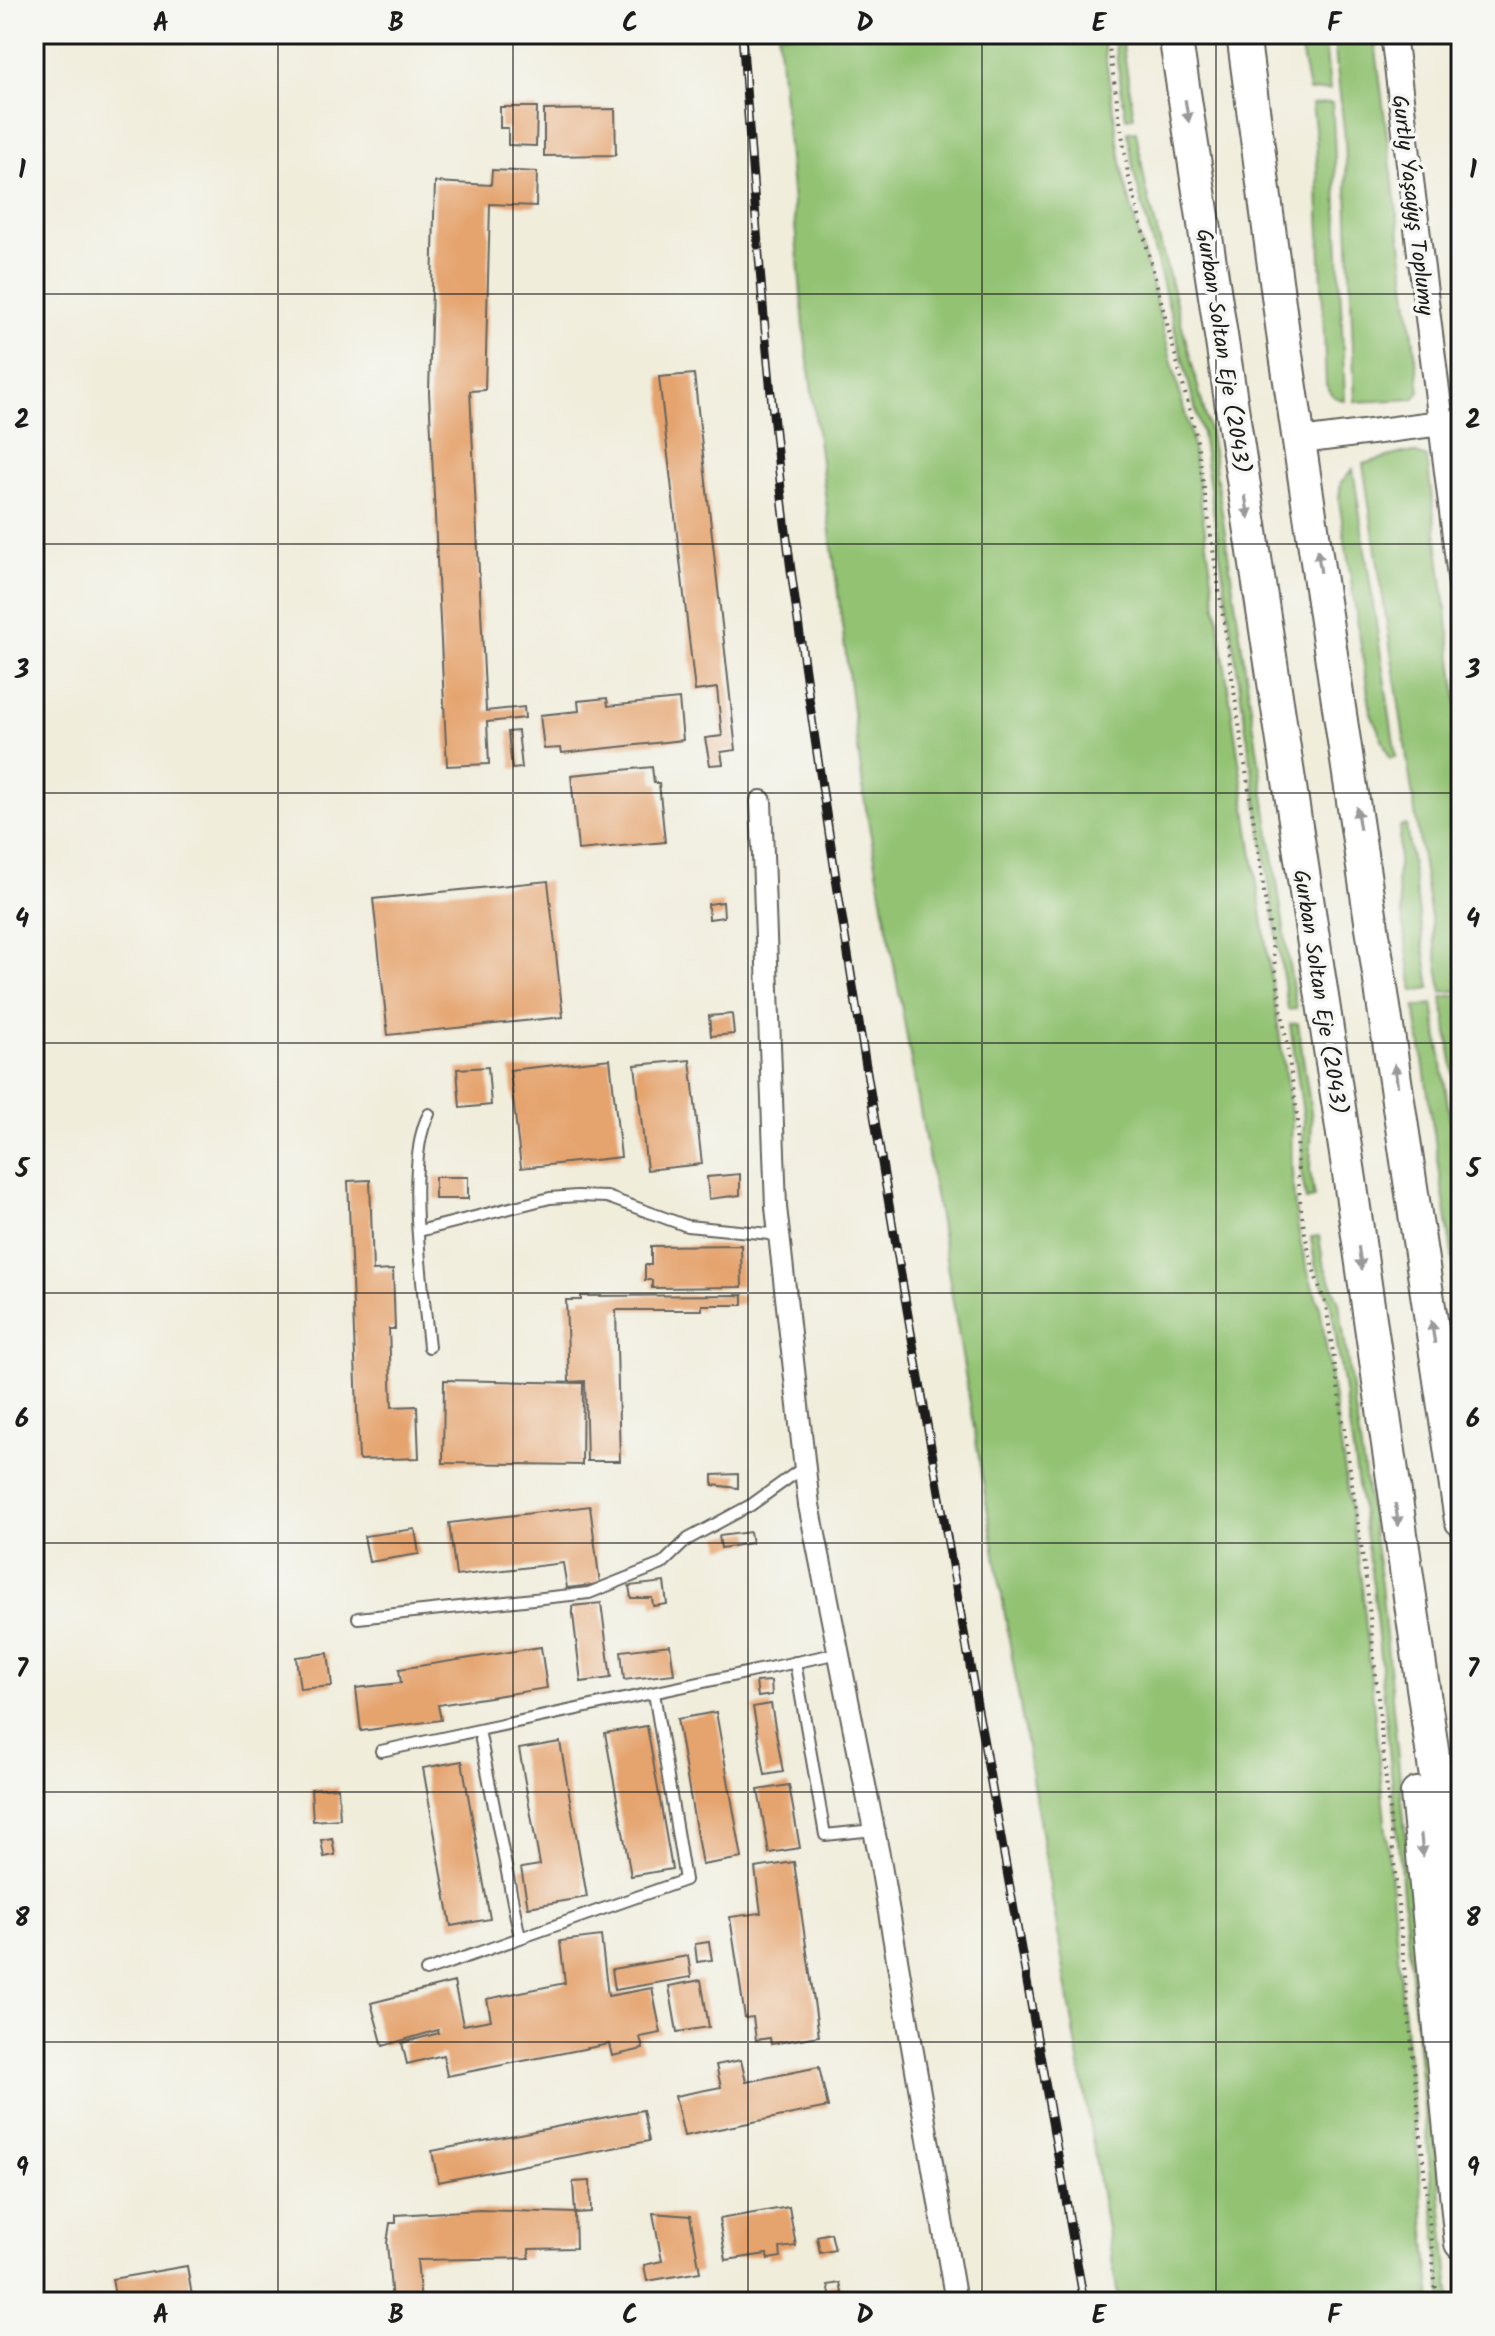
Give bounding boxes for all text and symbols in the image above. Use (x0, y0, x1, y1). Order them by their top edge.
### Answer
text: A (153, 3, 169, 45)
text: B (388, 3, 404, 45)
text: C (622, 3, 638, 45)
text: D (856, 3, 874, 45)
text: E (1092, 3, 1108, 45)
text: F (1327, 3, 1343, 45)
street label: Gurtly Ýaşaýyş Toplumy (1381, 93, 1442, 318)
one-way arrow (1181, 99, 1194, 124)
text: 1 (18, 150, 26, 192)
text: 1 (1469, 150, 1477, 192)
street label: Gurban Soltan Eje (2043) (1185, 226, 1258, 476)
text: 2 (14, 400, 30, 442)
text: 2 (1465, 400, 1481, 442)
one-way arrow (1241, 494, 1254, 519)
one-way arrow (1312, 548, 1325, 573)
text: 3 (14, 650, 29, 692)
text: 3 (1465, 650, 1480, 692)
one-way arrow (1351, 805, 1364, 830)
street label: Gurban Soltan Eje (2043) (1282, 867, 1355, 1117)
text: 4 (15, 899, 29, 941)
text: 4 (1466, 899, 1480, 941)
one-way arrow (1389, 1062, 1402, 1087)
text: 5 (14, 1149, 30, 1191)
text: 5 (1465, 1149, 1481, 1191)
one-way arrow (1354, 1245, 1367, 1270)
one-way arrow (1426, 1319, 1439, 1344)
text: 6 (15, 1399, 29, 1441)
text: 6 (1466, 1399, 1480, 1441)
one-way arrow (1391, 1503, 1404, 1528)
text: 7 (16, 1649, 29, 1691)
text: 7 (1467, 1649, 1480, 1691)
one-way arrow (1415, 1832, 1428, 1857)
text: 8 (14, 1898, 30, 1940)
text: 8 (1465, 1898, 1481, 1940)
text: 9 (15, 2148, 29, 2190)
text: 9 (1466, 2148, 1480, 2190)
text: A (153, 2295, 169, 2336)
text: B (388, 2295, 404, 2336)
text: C (622, 2295, 638, 2336)
text: D (856, 2295, 874, 2336)
text: E (1092, 2295, 1108, 2336)
text: F (1327, 2295, 1343, 2336)

